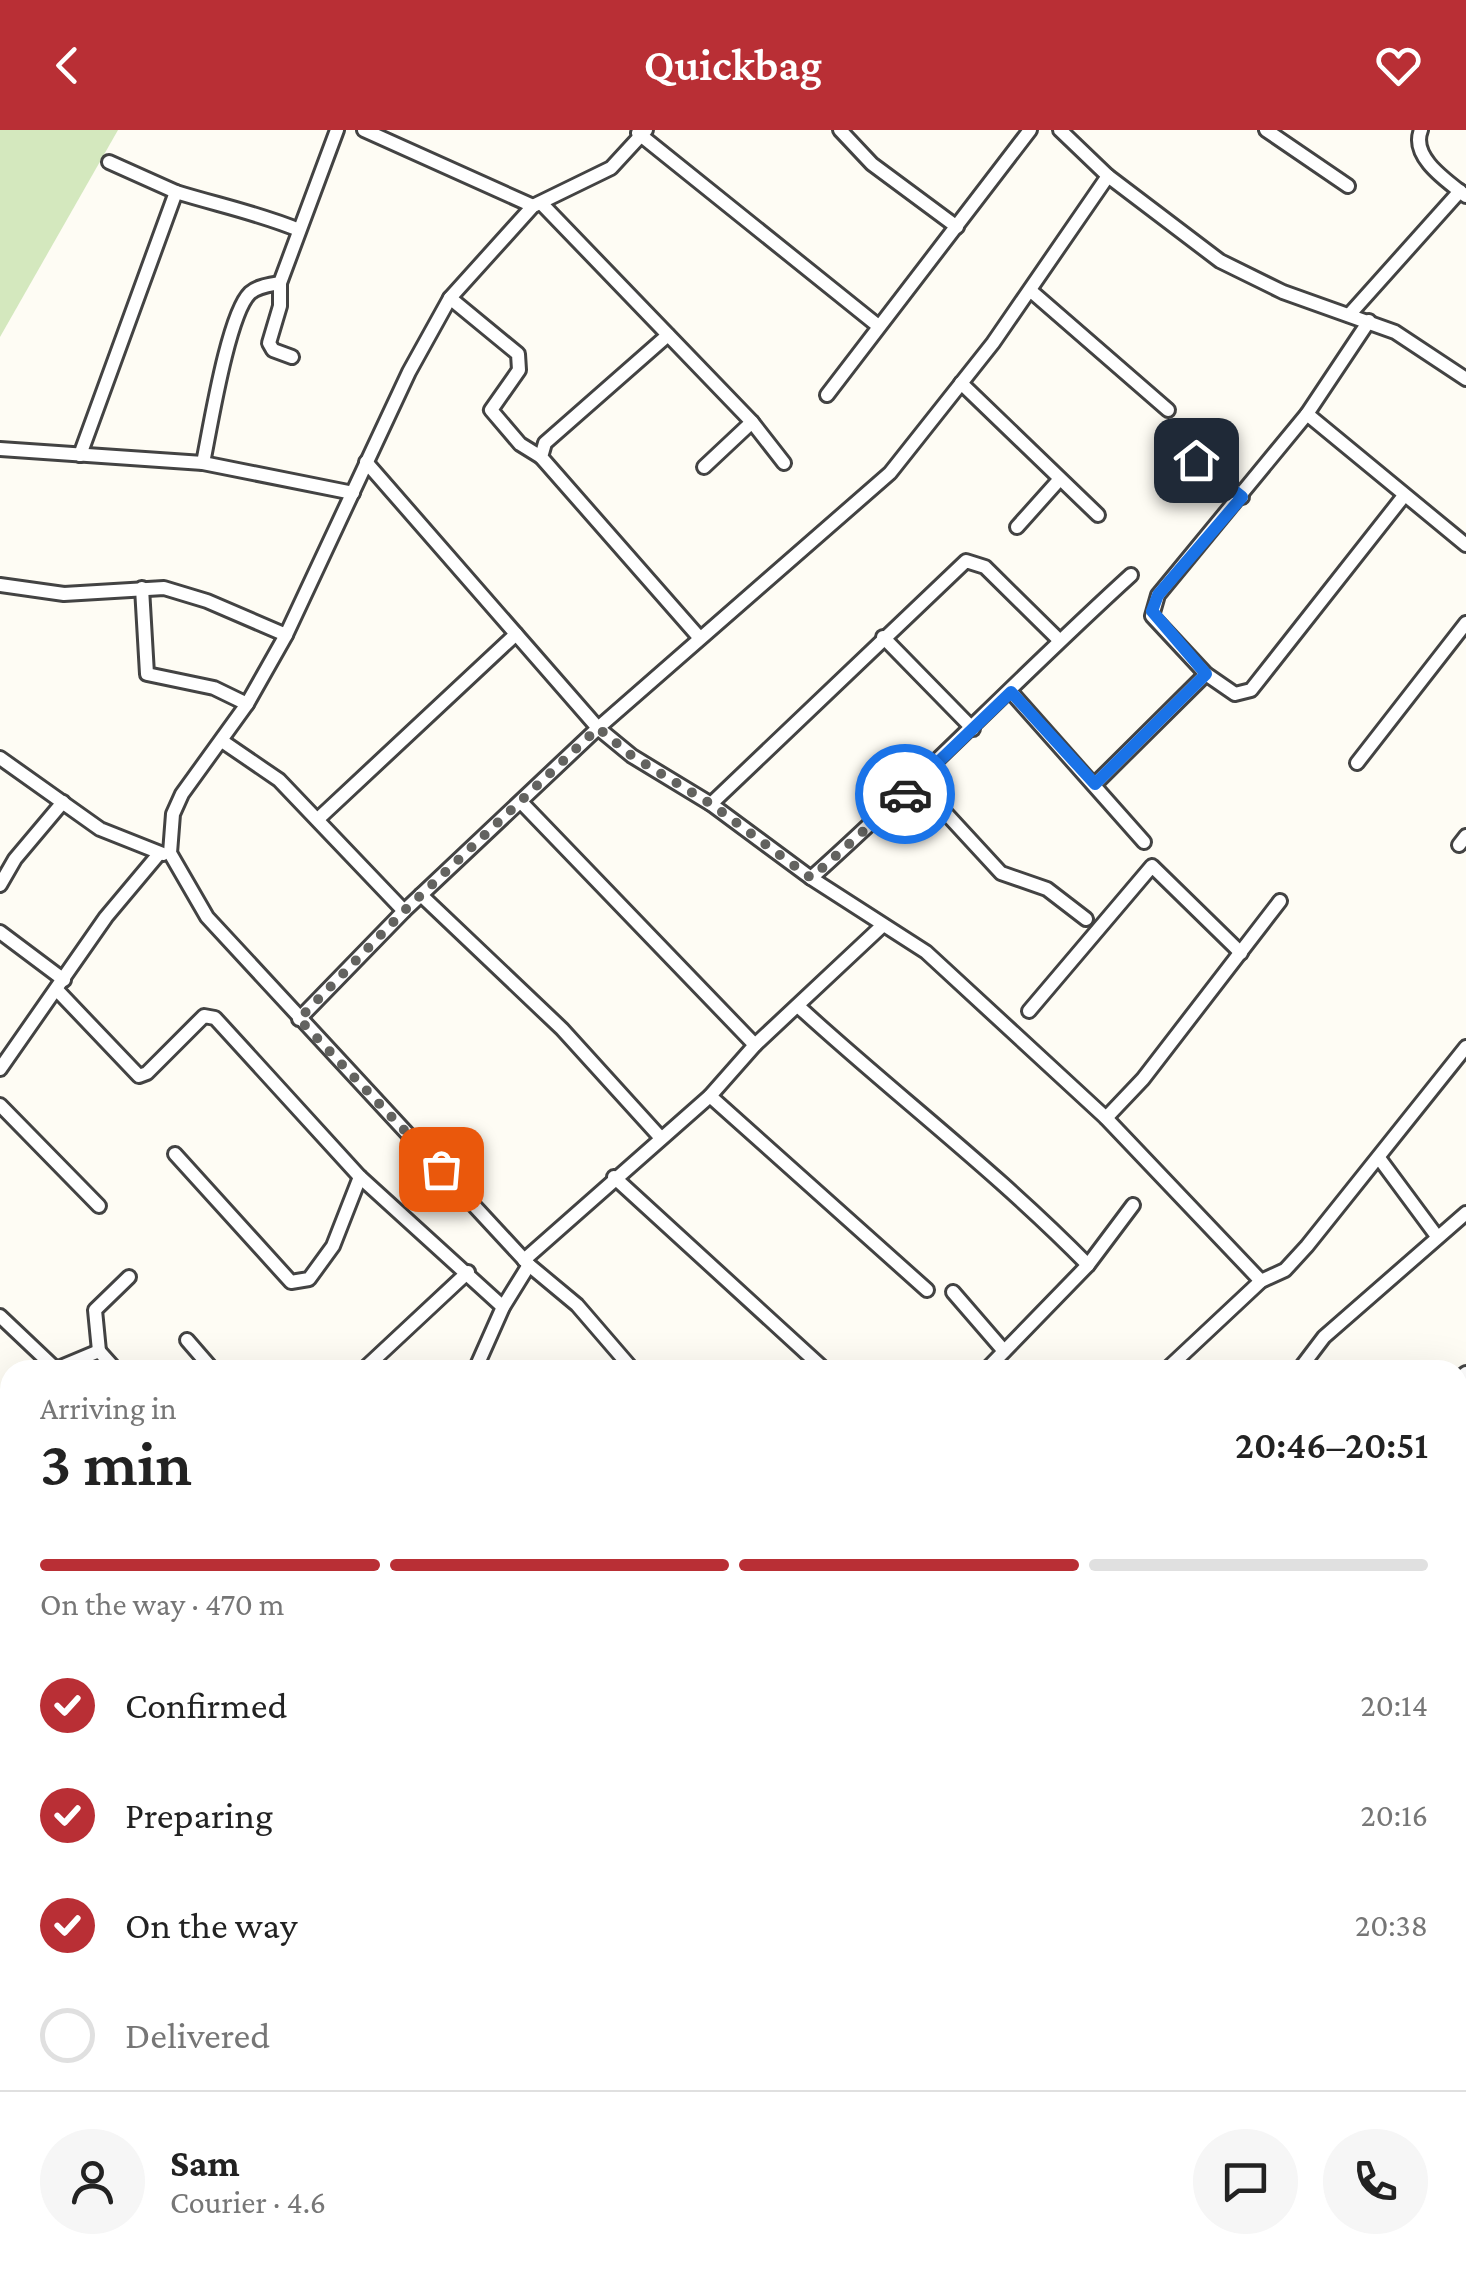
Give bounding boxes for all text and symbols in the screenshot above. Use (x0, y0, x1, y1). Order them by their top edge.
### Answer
icon: back (40, 38, 95, 93)
icon: heart (1371, 38, 1426, 93)
text: Quickbag (644, 40, 822, 90)
pin (1154, 418, 1239, 503)
icon: home (1169, 433, 1224, 488)
courier (855, 744, 955, 844)
icon: car (878, 767, 933, 822)
pin (399, 1127, 484, 1212)
icon: bag (414, 1142, 469, 1197)
text: Arriving in (40, 1390, 177, 1426)
text: 20:46–20:51 (1235, 1424, 1428, 1466)
text: 3 min (40, 1427, 192, 1499)
text: On the way · 470 m (40, 1586, 285, 1622)
icon: check (40, 1678, 95, 1733)
text: Confirmed (125, 1684, 288, 1726)
text: 20:14 (1360, 1687, 1428, 1723)
icon: check (40, 1788, 95, 1843)
text: Preparing (125, 1794, 273, 1836)
text: 20:16 (1360, 1797, 1428, 1833)
icon: check (40, 1898, 95, 1953)
text: On the way (125, 1904, 297, 1946)
text: 20:38 (1355, 1907, 1428, 1943)
text: Delivered (125, 2014, 270, 2056)
button: person (40, 2129, 145, 2234)
button: chat (1193, 2129, 1298, 2234)
button: phone (1323, 2129, 1428, 2234)
text: Sam (170, 2142, 240, 2184)
text: Courier · 4.6 (170, 2184, 326, 2220)

